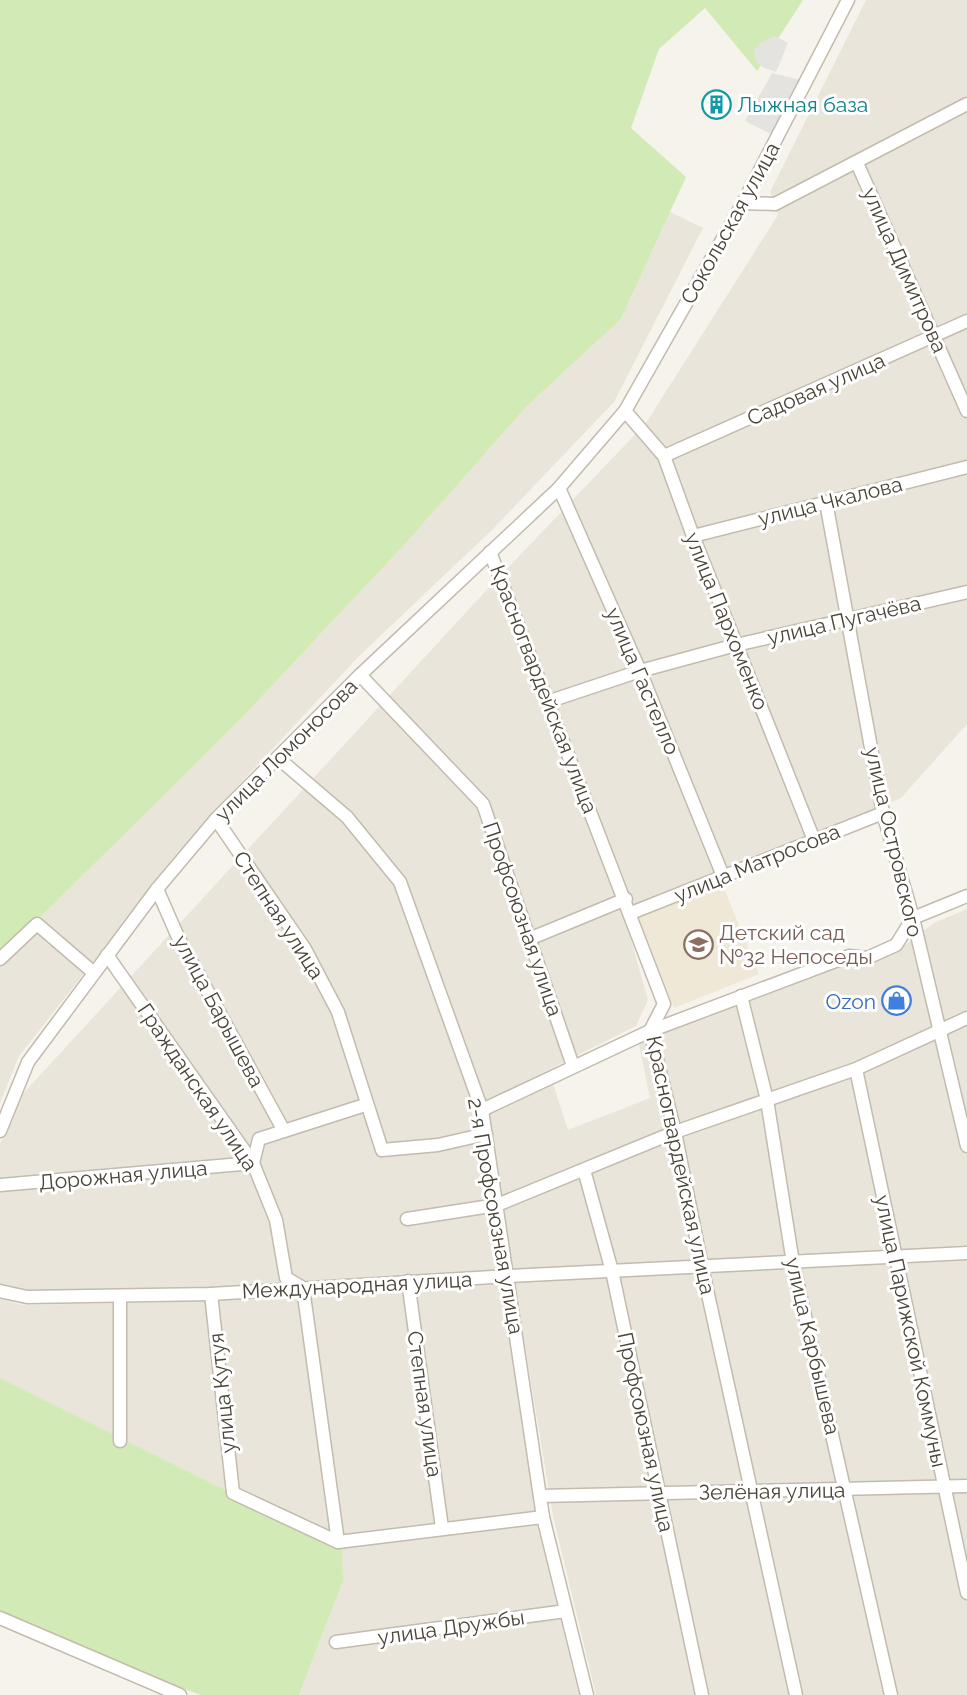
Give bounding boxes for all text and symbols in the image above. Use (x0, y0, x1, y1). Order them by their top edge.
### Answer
building icon: Лыжная база (700, 88, 732, 120)
place label: Лыжная база (737, 92, 868, 117)
street label: Сокольская улица (675, 138, 785, 308)
street label: улица Димитрова (857, 183, 953, 357)
street label: Садовая улица (743, 347, 889, 431)
street label: улица Чкалова (755, 471, 905, 531)
street label: улица Пархоменко (680, 529, 774, 713)
street label: Красногвардейская улица (485, 561, 603, 817)
street label: улица Пугачёва (765, 590, 923, 650)
street label: улица Гастелло (601, 604, 685, 758)
street label: улица Ломоносова (210, 674, 362, 826)
street label: улица Островского (860, 745, 928, 939)
street label: улица Матросова (671, 818, 843, 908)
street label: Профсоюзная улица (478, 819, 568, 1019)
street label: Степная улица (228, 846, 330, 984)
place label: Детский сад №32 Непоседы (719, 920, 873, 969)
school or university icon: Детский сад №32 Непоседы (682, 928, 714, 960)
street label: улица Барышева (168, 931, 270, 1091)
shop icon: Ozon (881, 985, 913, 1017)
place label: Ozon (825, 989, 876, 1014)
street label: Гражданская улица (133, 999, 263, 1175)
street label: Красногвардейская улица (641, 1033, 721, 1297)
street label: 2-я Профсоюзная улица (463, 1096, 529, 1336)
street label: Дорожная улица (38, 1155, 208, 1195)
street label: улица Парижской Коммуны (870, 1192, 952, 1470)
street label: улица Карбышева (780, 1255, 846, 1437)
street label: Международная улица (241, 1266, 473, 1304)
street label: Степная улица (402, 1329, 448, 1479)
street label: Профсоюзная улица (613, 1330, 679, 1534)
street label: улица Кутуя (203, 1332, 241, 1454)
street label: Зелёная улица (698, 1477, 846, 1505)
street label: улица Дружбы (376, 1604, 526, 1650)

